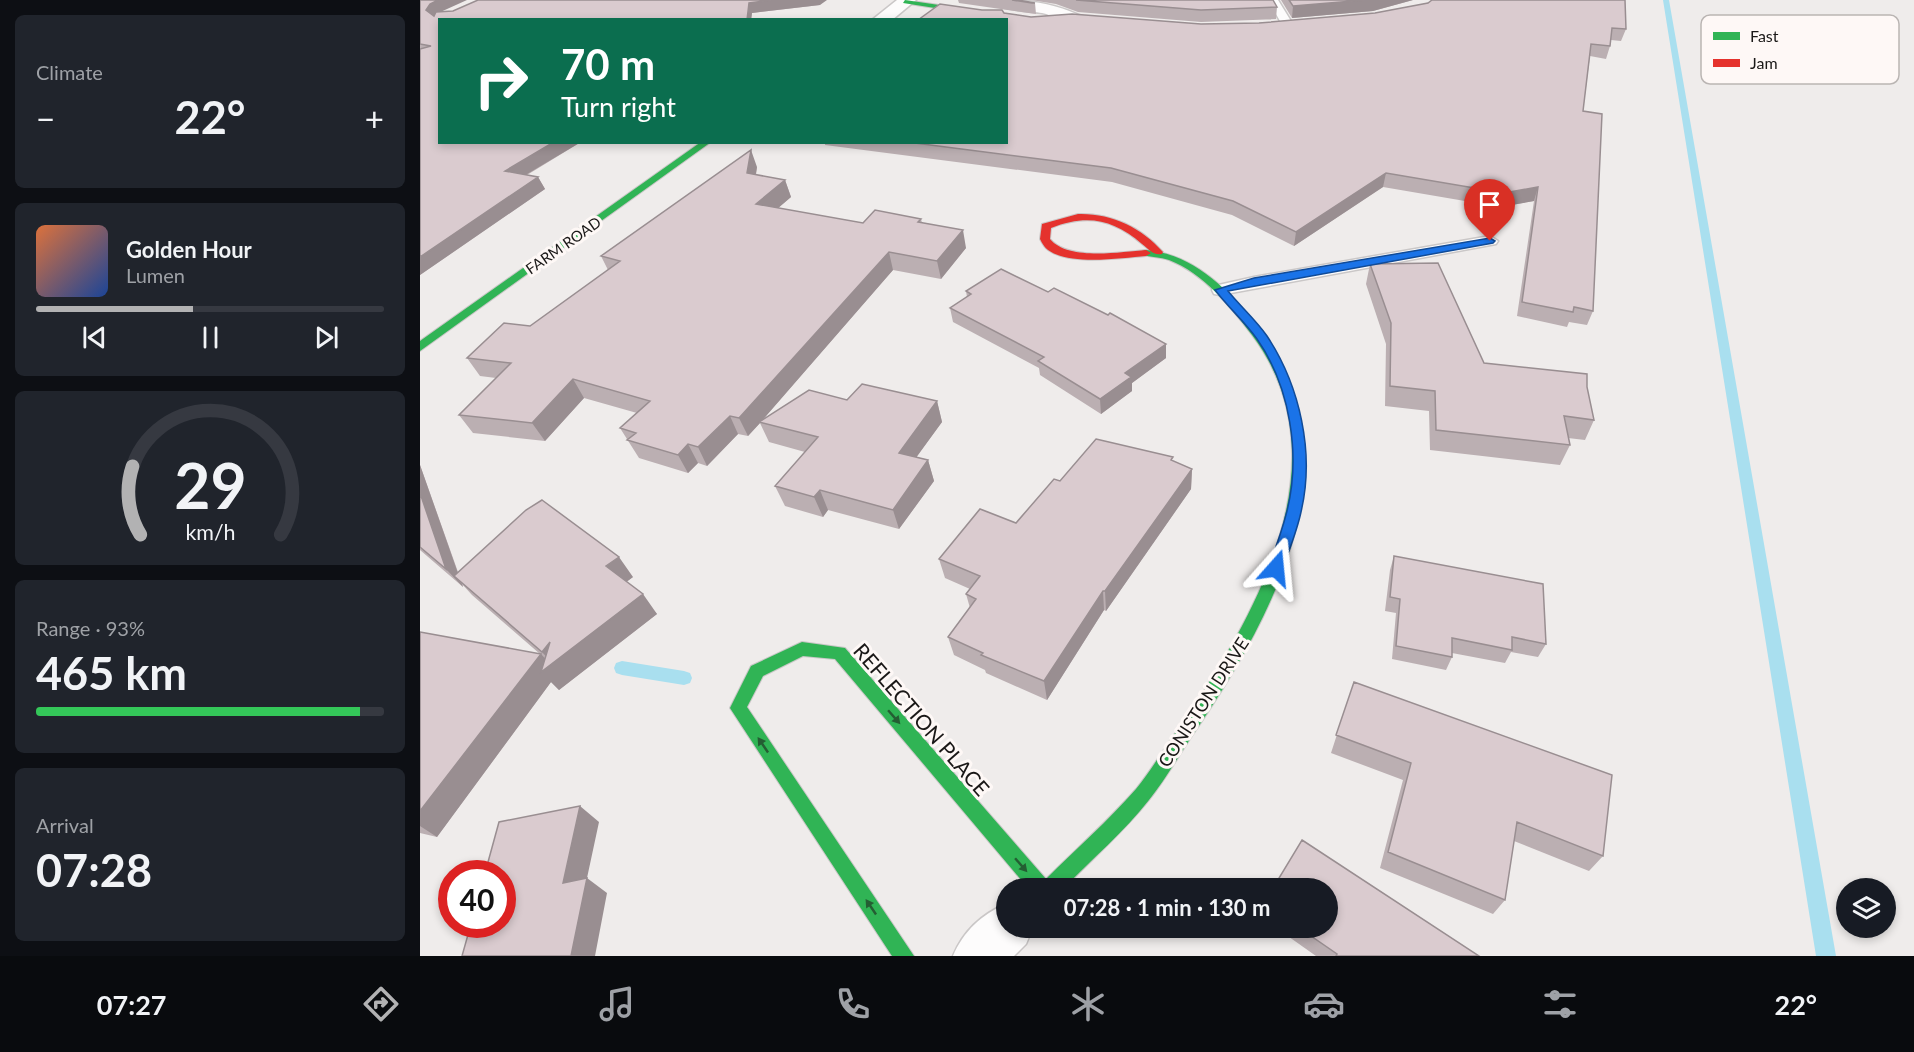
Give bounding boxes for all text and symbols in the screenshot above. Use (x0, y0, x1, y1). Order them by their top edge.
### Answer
legend (1701, 15, 1899, 84)
text: Fast (1750, 26, 1779, 45)
text: 70 m (561, 39, 655, 89)
icon: right (462, 42, 540, 120)
text: Jam (1750, 53, 1778, 72)
text: Climate (36, 60, 103, 84)
text: 22° (175, 90, 245, 144)
text: Turn right (561, 90, 676, 123)
text: − (36, 98, 55, 138)
text: + (365, 98, 384, 138)
pin (1464, 179, 1515, 241)
icon: arrive (1473, 188, 1506, 221)
street label: FARM ROAD (522, 213, 604, 277)
text: Golden Hour (126, 236, 252, 263)
text: Lumen (126, 263, 185, 287)
icon: previous (78, 321, 111, 354)
icon: pause (194, 321, 227, 354)
icon: next (310, 321, 343, 354)
text: 29 (174, 447, 246, 522)
text: km/h (185, 519, 235, 545)
position arrow (1244, 536, 1308, 600)
text: Range · 93% (36, 616, 145, 640)
street label: CONISTON DRIVE (1153, 633, 1253, 771)
street label: REFLECTION PLACE (849, 638, 995, 800)
text: 465 km (36, 646, 187, 700)
one-way arrow (887, 709, 900, 724)
one-way arrow (758, 737, 769, 753)
text: Arrival (36, 813, 94, 837)
text: 07:28 (36, 843, 152, 897)
one-way arrow (1015, 857, 1028, 873)
speed limit sign: 40 (438, 860, 516, 938)
map controls (1836, 878, 1896, 938)
button: layers (1836, 878, 1896, 938)
text: 07:28 · 1 min · 130 m (1064, 894, 1270, 921)
one-way arrow (866, 899, 877, 916)
icon: directions (360, 983, 402, 1025)
icon: music (596, 983, 638, 1025)
icon: phone (832, 983, 874, 1025)
icon: climate (1067, 983, 1109, 1025)
icon: car (1303, 983, 1345, 1025)
icon: filters (1539, 983, 1581, 1025)
text: 07:27 (97, 988, 166, 1021)
text: 22° (1774, 988, 1817, 1021)

